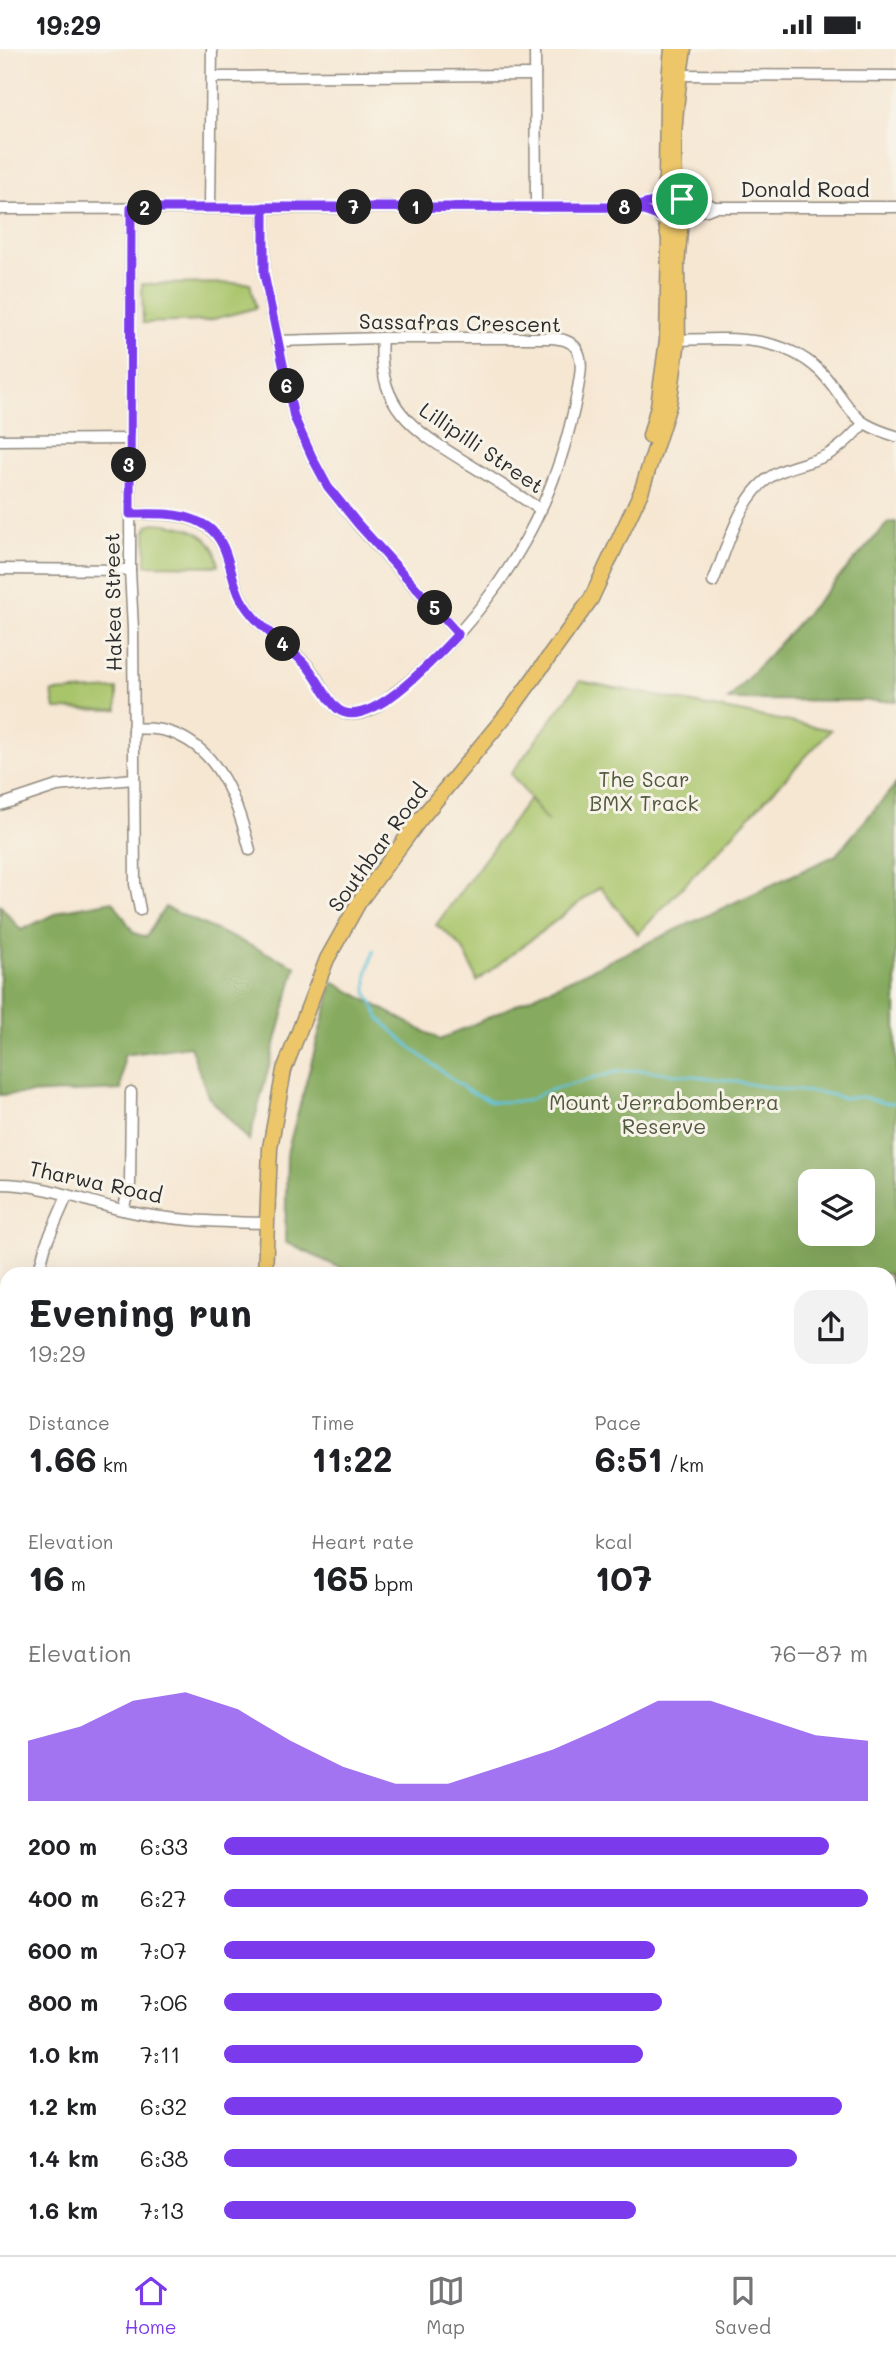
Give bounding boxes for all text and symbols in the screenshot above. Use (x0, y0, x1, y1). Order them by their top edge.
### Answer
text: 19:29 (35, 8, 101, 42)
pin (652, 169, 712, 229)
street label: Donald Road (740, 175, 870, 202)
icon: arrive (663, 180, 701, 218)
pin: 7 (336, 189, 372, 225)
pin: 1 (398, 189, 434, 225)
pin: 8 (608, 189, 642, 225)
pin: 2 (128, 191, 162, 225)
text: 7 (348, 194, 359, 219)
text: 1 (411, 194, 420, 219)
text: 8 (619, 194, 630, 219)
text: 2 (139, 195, 150, 220)
street label: Sassafras Crescent (359, 307, 561, 337)
pin: 6 (270, 369, 304, 403)
text: 6 (281, 373, 292, 398)
street label: Lillipilli Street (415, 395, 549, 499)
pin: 3 (111, 447, 146, 483)
text: 3 (123, 452, 134, 477)
street label: Hakea Street (97, 532, 127, 672)
pin: 5 (418, 591, 452, 625)
text: 5 (429, 595, 440, 620)
pin: 4 (266, 627, 300, 661)
text: 4 (276, 631, 289, 656)
park label: The Scar BMX Track (589, 765, 699, 816)
street label: Southbar Road (321, 777, 433, 917)
park label: Mount Jerrabomberra Reserve (549, 1088, 779, 1139)
street label: Tharwa Road (27, 1154, 165, 1208)
map controls (798, 1169, 875, 1246)
button: layers (798, 1169, 875, 1246)
text: Evening run (28, 1287, 252, 1337)
button: share (794, 1290, 868, 1364)
text: 19:29 (28, 1338, 85, 1368)
text: Distance (28, 1410, 110, 1435)
text: Time (311, 1410, 355, 1435)
text: Pace (595, 1410, 641, 1435)
text: 1.66 (28, 1435, 97, 1481)
text: 11:22 (311, 1435, 393, 1481)
text: 6:51 (595, 1435, 663, 1481)
text: km (97, 1452, 128, 1477)
text: /km (663, 1452, 704, 1477)
text: Elevation (28, 1529, 113, 1554)
text: Heart rate (311, 1529, 414, 1554)
text: kcal (595, 1529, 633, 1554)
text: 16 (28, 1554, 65, 1600)
text: 165 (311, 1554, 368, 1600)
text: 107 (595, 1554, 652, 1600)
text: m (65, 1571, 86, 1596)
text: bpm (368, 1571, 414, 1596)
text: Elevation (28, 1638, 131, 1668)
text: 76–87 m (770, 1638, 868, 1668)
text: 200 m (28, 1831, 97, 1861)
text: 6:33 (140, 1831, 188, 1861)
text: 400 m (28, 1883, 99, 1913)
text: 6:27 (140, 1883, 187, 1913)
text: 600 m (28, 1935, 98, 1965)
text: 7:07 (140, 1935, 187, 1965)
text: 800 m (28, 1987, 98, 2017)
text: 7:06 (140, 1987, 188, 2017)
text: 1.0 km (28, 2039, 99, 2069)
text: 7:11 (140, 2039, 180, 2069)
text: 1.2 km (28, 2091, 97, 2121)
text: 6:32 (140, 2091, 187, 2121)
text: 1.4 km (28, 2143, 99, 2173)
text: 6:38 (140, 2143, 188, 2173)
text: 1.6 km (28, 2195, 98, 2225)
text: 7:13 (140, 2195, 184, 2225)
tab: Home (125, 2272, 177, 2339)
tab: Map (426, 2272, 465, 2339)
tab: Saved (715, 2272, 771, 2339)

